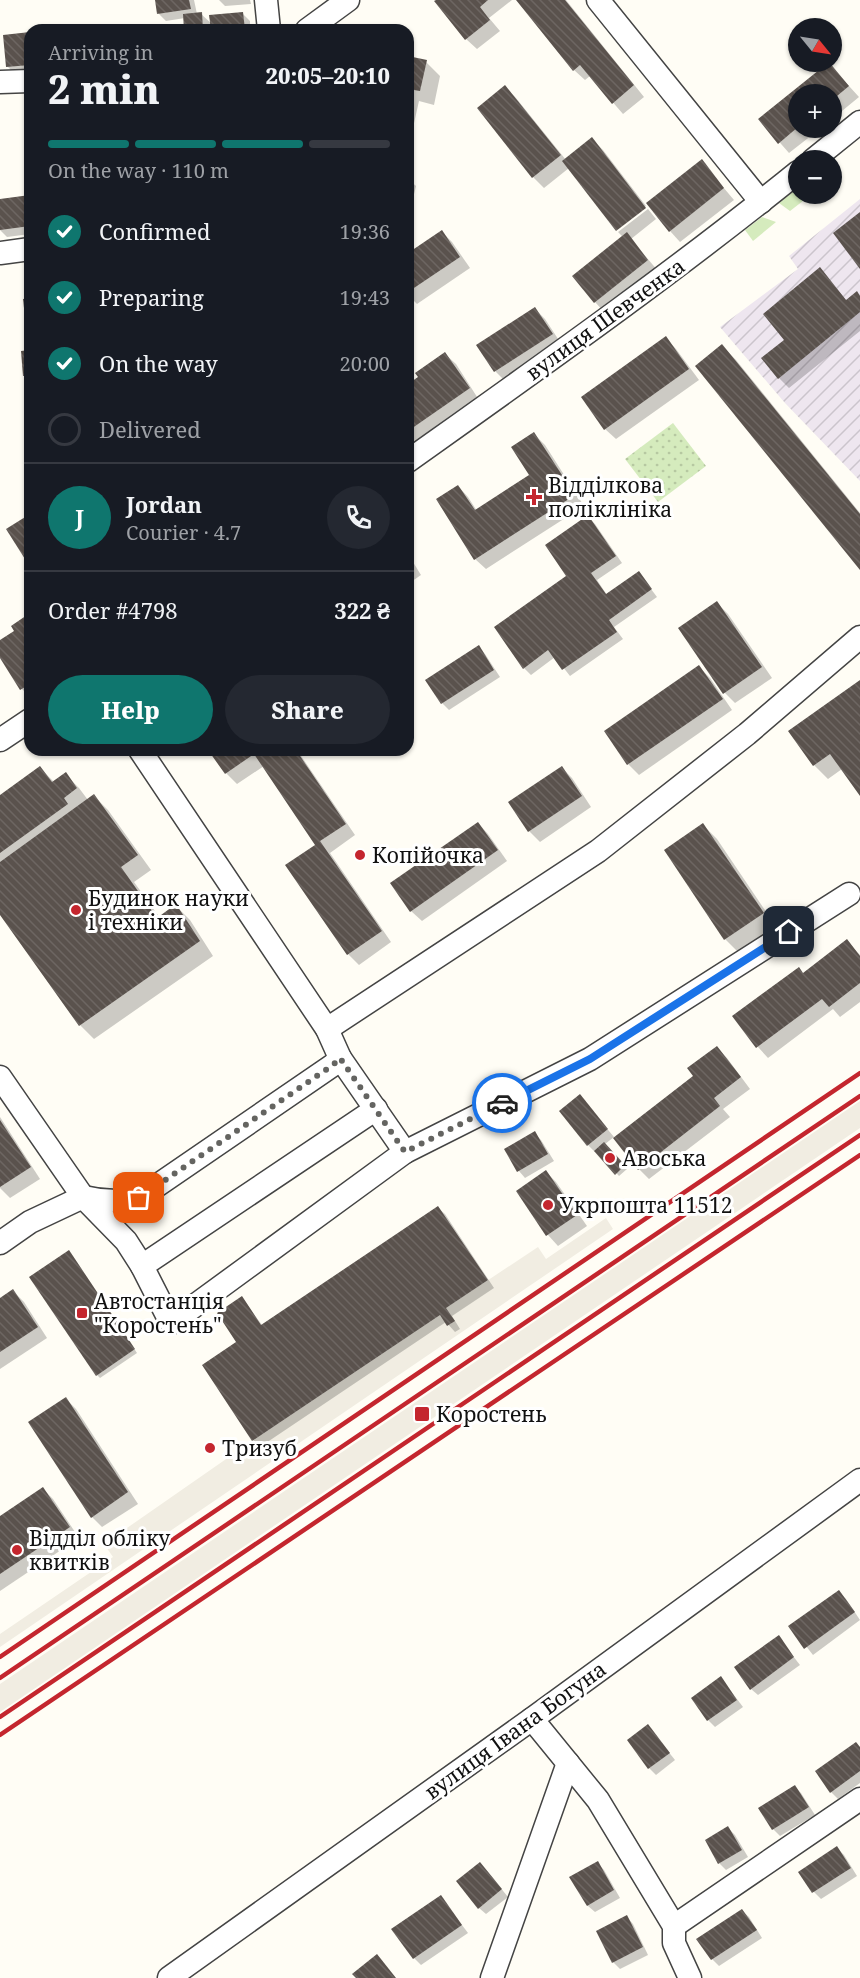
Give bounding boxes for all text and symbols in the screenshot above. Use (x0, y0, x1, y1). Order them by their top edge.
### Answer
north arrow (788, 18, 842, 72)
map controls (788, 18, 842, 204)
text: Arriving in (48, 39, 153, 66)
text: 20:05–20:10 (266, 60, 390, 90)
text: 2 min (48, 62, 160, 115)
button: + (788, 84, 842, 138)
button: − (788, 150, 842, 204)
text: On the way · 110 m (48, 157, 229, 184)
icon: check (48, 215, 81, 248)
text: Confirmed (99, 216, 210, 246)
text: 19:36 (340, 218, 390, 245)
street label: вулиця Шевченка (520, 252, 690, 386)
icon: check (48, 281, 81, 314)
text: Preparing (99, 282, 204, 312)
text: 19:43 (340, 284, 390, 311)
icon: check (48, 347, 81, 380)
text: On the way (99, 348, 218, 378)
text: 20:00 (340, 350, 390, 377)
text: Delivered (99, 414, 201, 444)
place label: Відділкова поліклініка (548, 471, 672, 523)
button: phone (327, 486, 390, 549)
marker: Відділкова поліклініка (525, 488, 543, 506)
text: Jordan (126, 489, 202, 519)
text: J (75, 502, 84, 532)
text: Courier · 4.7 (126, 519, 241, 546)
text: Order #4798 (48, 595, 178, 625)
text: 322 ₴ (334, 595, 390, 625)
button: Help (48, 675, 213, 744)
button: Share (225, 675, 390, 744)
place label: Копійочка (372, 841, 484, 869)
marker: Копійочка (353, 848, 367, 862)
place label: Будинок науки і техніки (88, 884, 249, 936)
marker: Будинок науки і техніки (69, 903, 83, 917)
pin (763, 906, 814, 957)
icon: home (772, 915, 805, 948)
courier (472, 1073, 532, 1133)
icon: car (486, 1087, 519, 1120)
place label: Авоська (622, 1144, 707, 1172)
marker: Авоська (603, 1151, 617, 1165)
pin (113, 1172, 164, 1223)
icon: bag (122, 1181, 155, 1214)
place label: Укрпошта 11512 (560, 1191, 732, 1219)
marker: Укрпошта 11512 (541, 1198, 555, 1212)
place label: Автостанція "Коростень" (94, 1287, 224, 1339)
marker: Автостанція "Коростень" (75, 1306, 89, 1320)
place label: Коростень (436, 1400, 546, 1428)
marker: Коростень (413, 1405, 431, 1423)
place label: Тризуб (222, 1434, 297, 1462)
marker: Тризуб (203, 1441, 217, 1455)
place label: Відділ обліку квитків (29, 1524, 170, 1576)
marker: Відділ обліку квитків (10, 1543, 24, 1557)
street label: вулиця Івана Богуна (419, 1655, 611, 1805)

